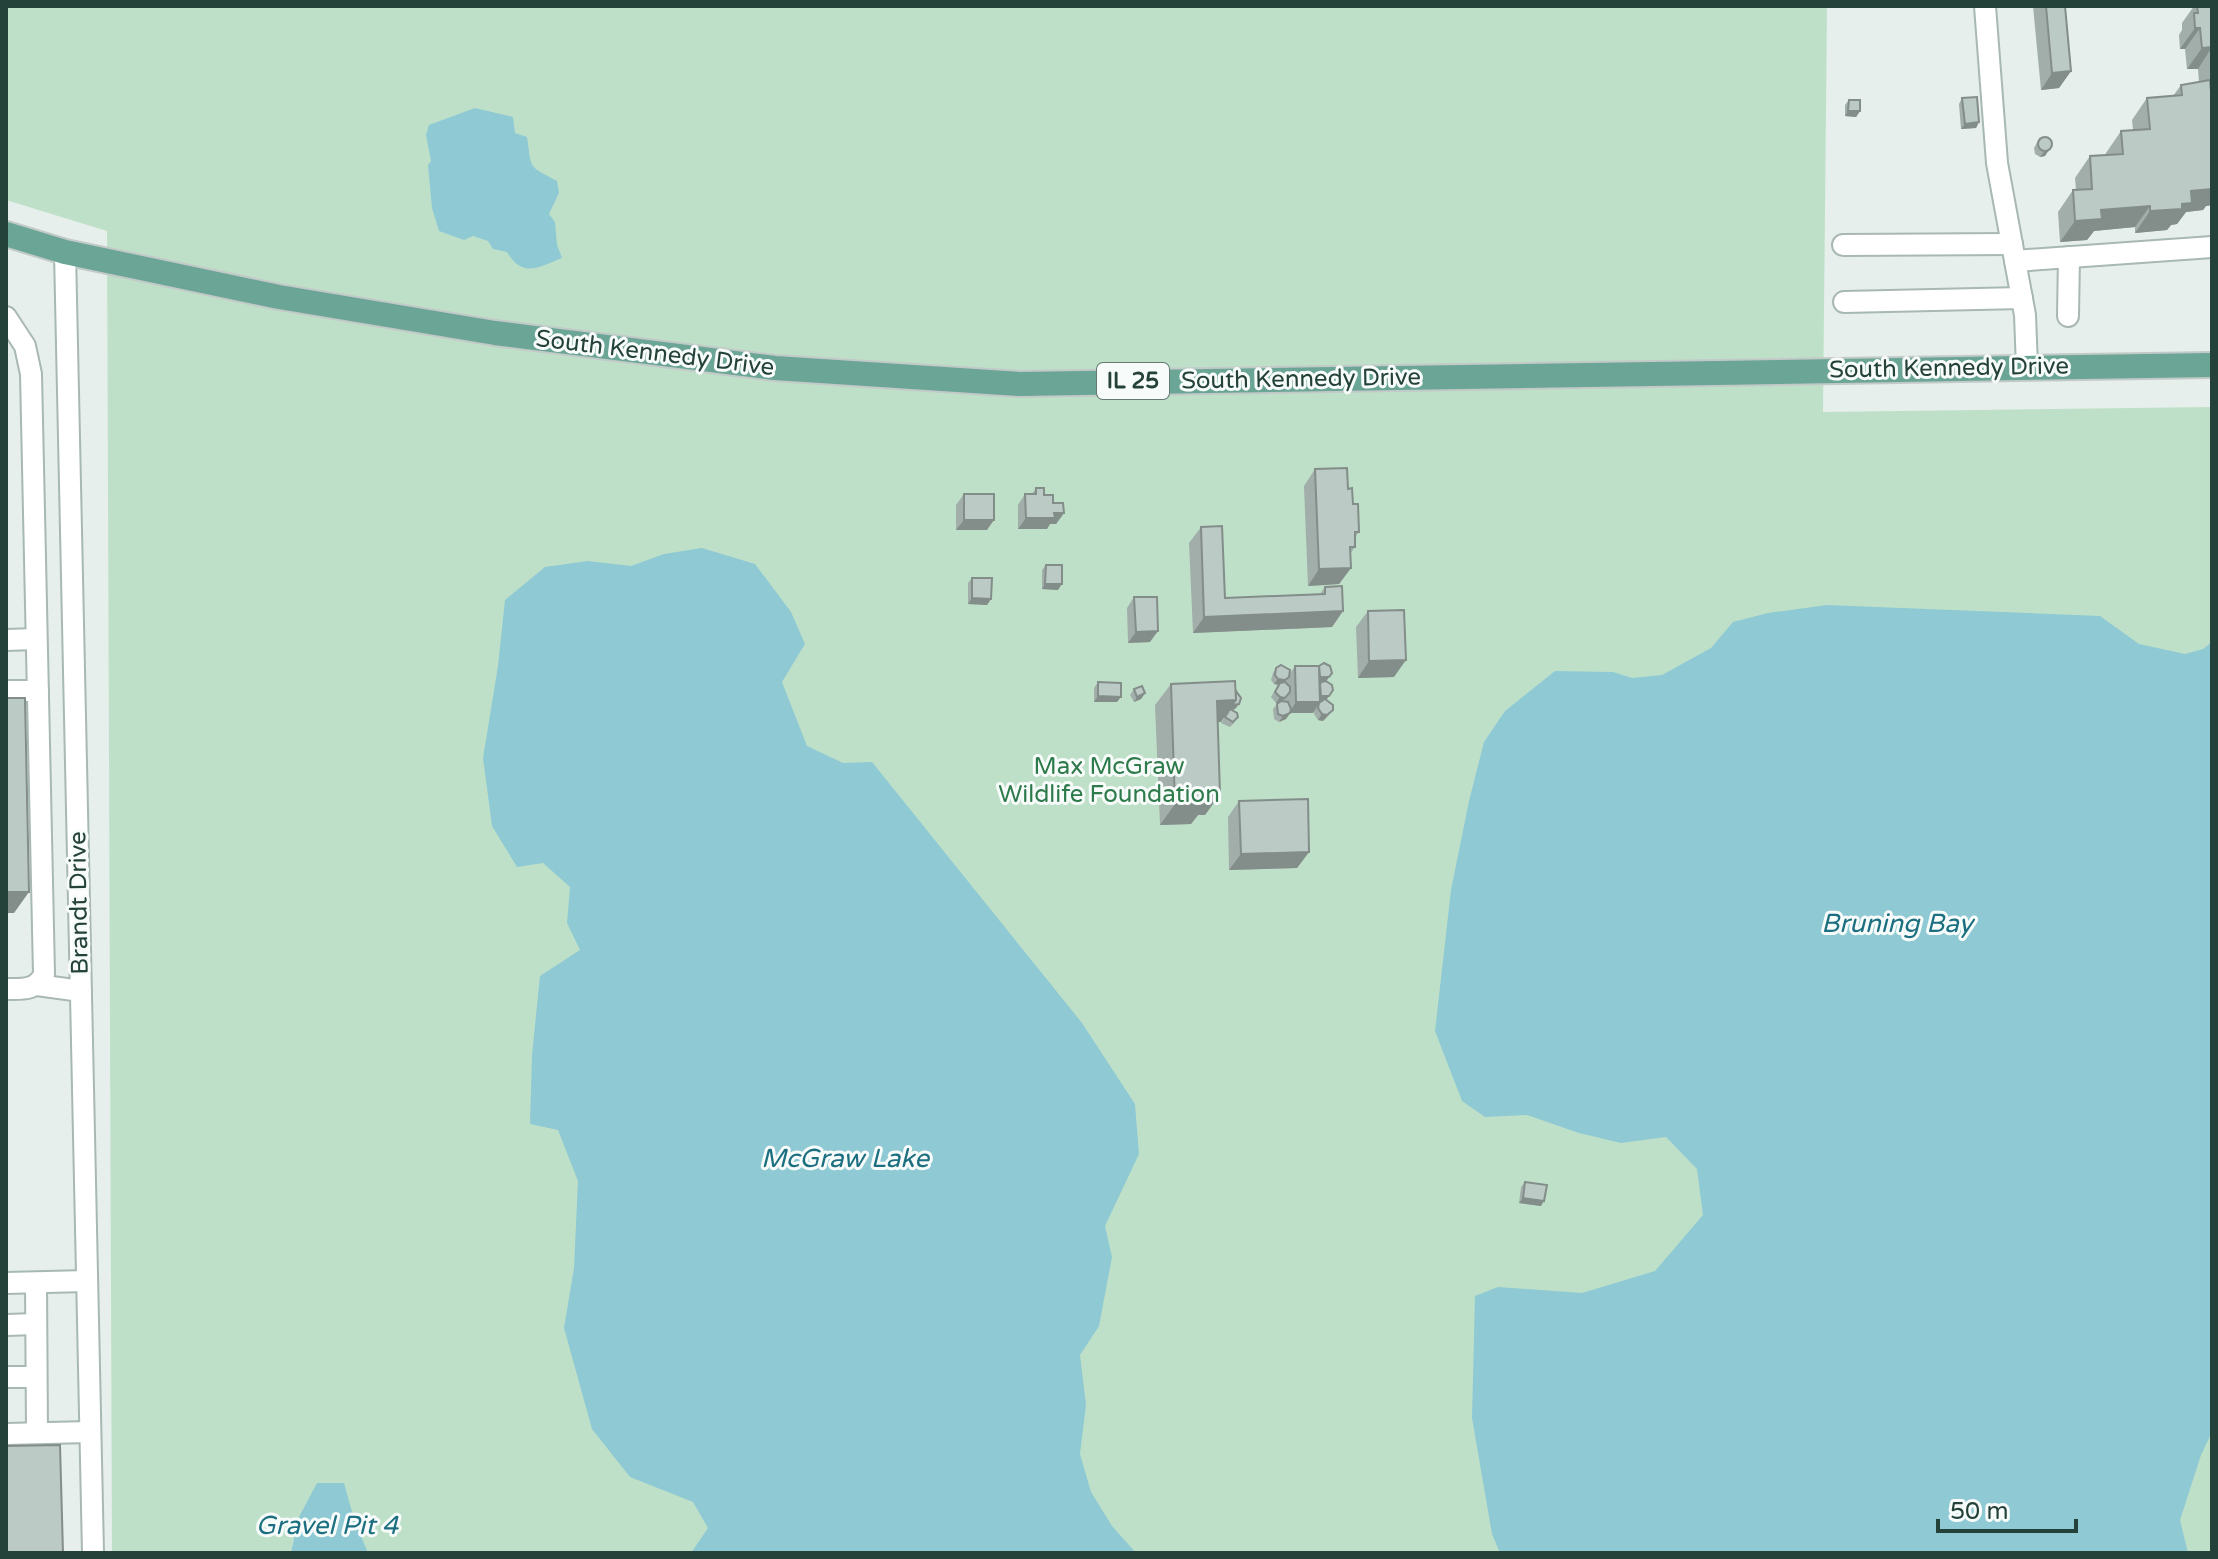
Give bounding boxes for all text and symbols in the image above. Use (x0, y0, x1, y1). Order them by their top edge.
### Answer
street label: South Kennedy Drive (534, 324, 776, 382)
street label: South Kennedy Drive (1829, 351, 2069, 385)
street label: South Kennedy Drive (1181, 362, 1421, 396)
road number: IL 25 (1097, 363, 1169, 399)
park label: Max McGraw Wildlife Foundation (998, 752, 1220, 809)
street label: Brandt Drive (63, 831, 95, 975)
water label: Bruning Bay (1821, 908, 1976, 939)
water label: McGraw Lake (761, 1143, 930, 1174)
scale bar (1938, 1483, 2076, 1533)
text: 50 m (1950, 1497, 2008, 1526)
water label: Gravel Pit 4 (256, 1510, 400, 1541)

